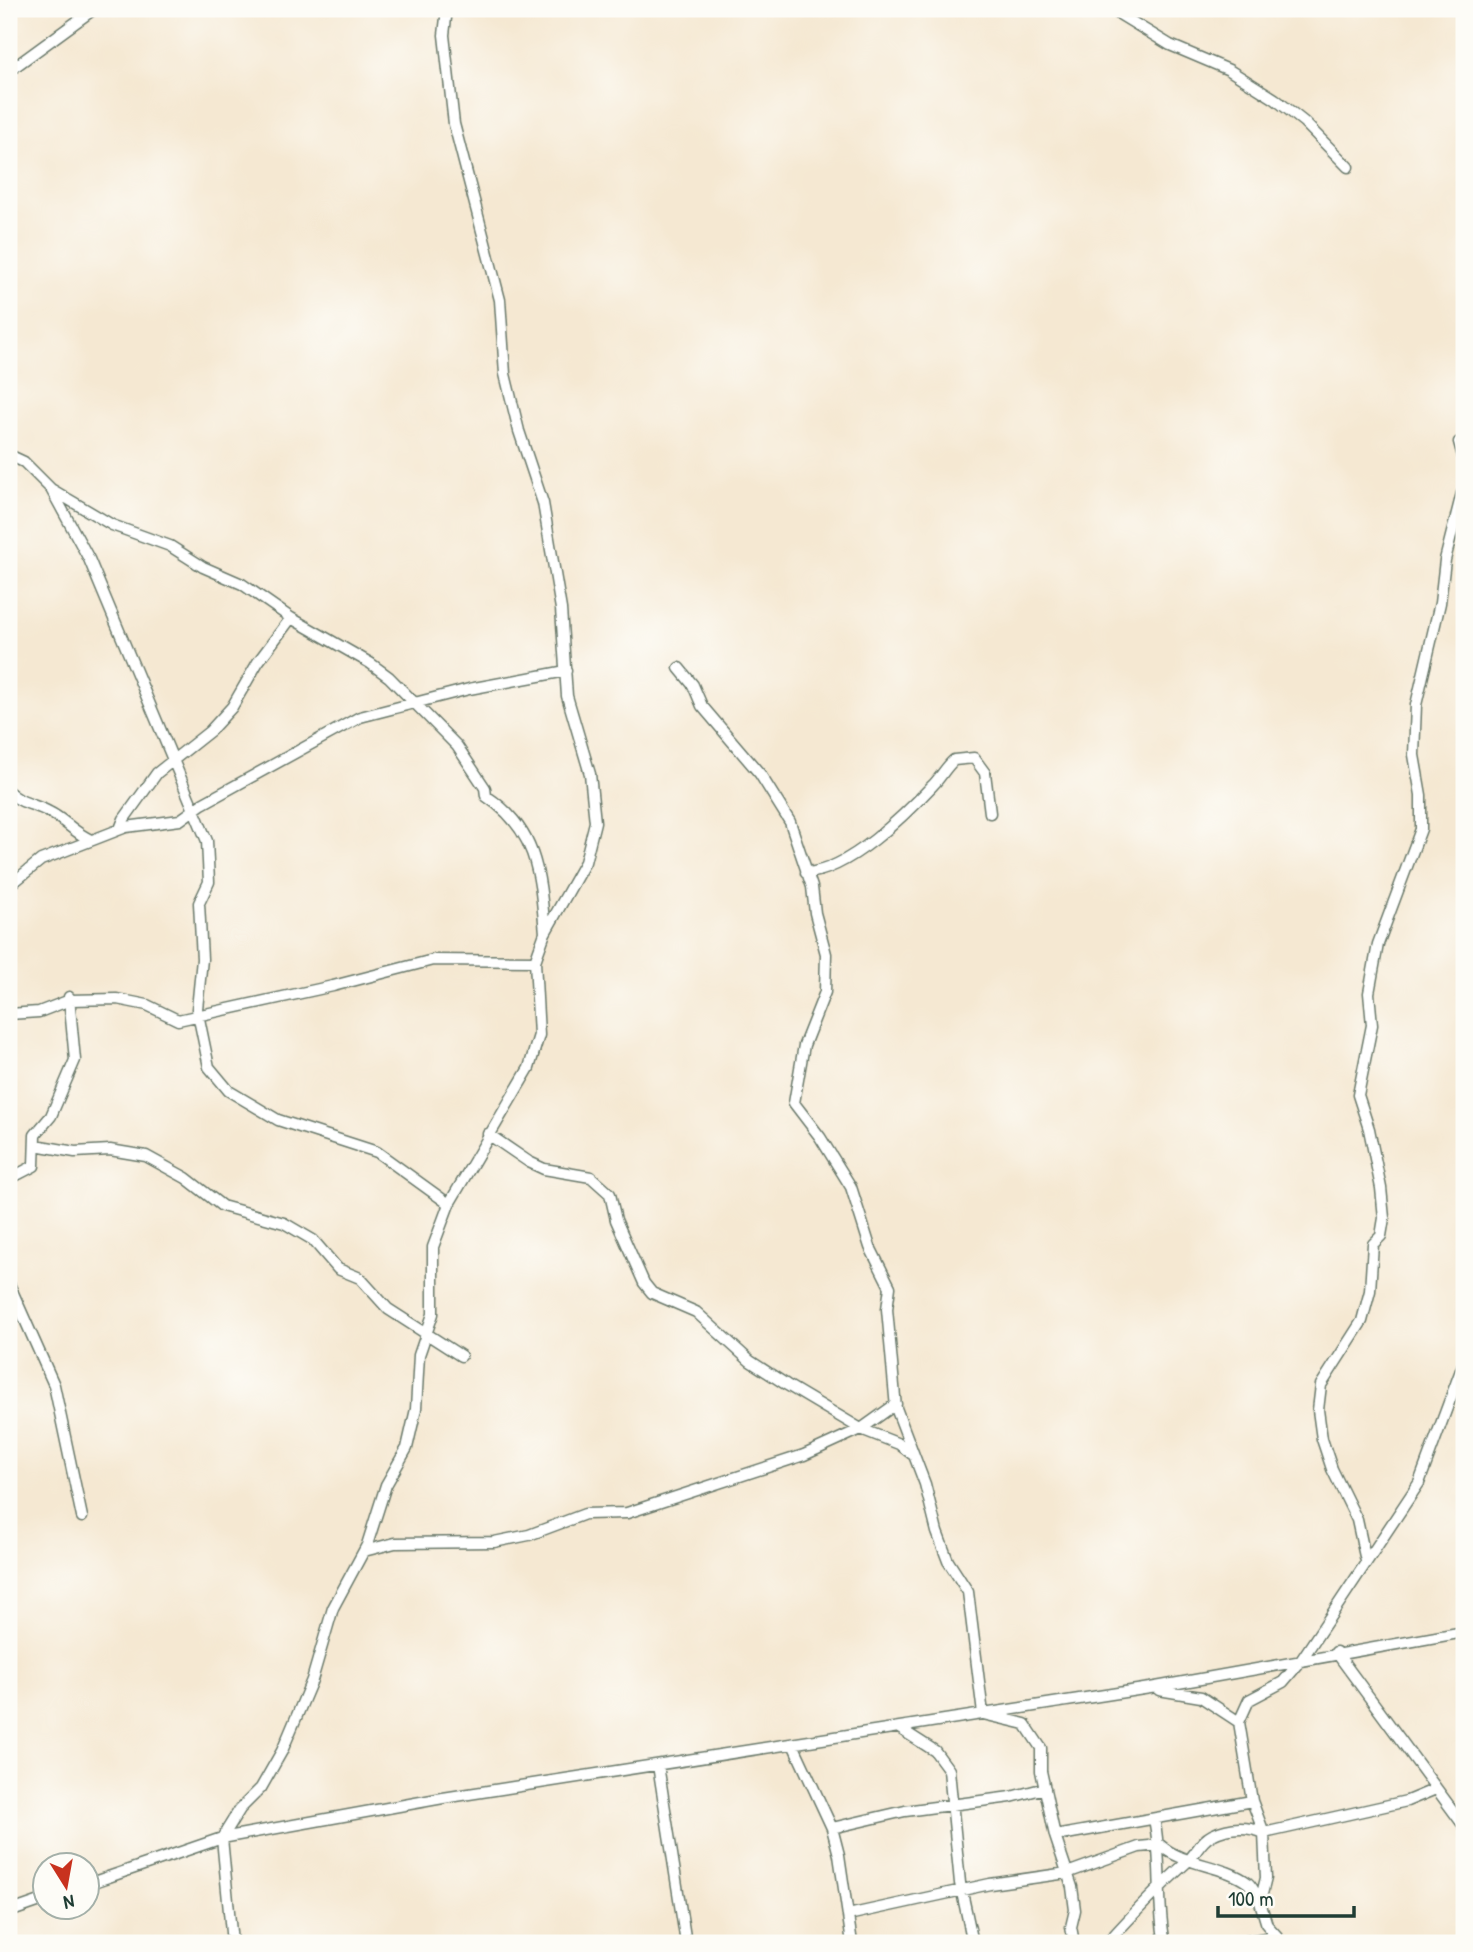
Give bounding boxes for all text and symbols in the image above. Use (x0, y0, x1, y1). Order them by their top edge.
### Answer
north arrow (32, 1850, 102, 1920)
scale bar (1218, 1875, 1354, 1919)
text: 100 m (1228, 1884, 1274, 1913)
text: N (62, 1889, 77, 1916)

